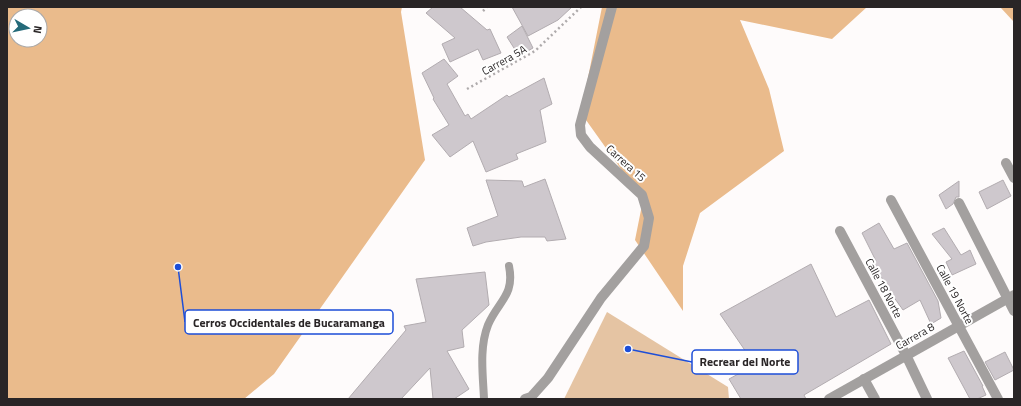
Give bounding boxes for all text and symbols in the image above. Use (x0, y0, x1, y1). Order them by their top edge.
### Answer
north arrow (8, 8, 48, 48)
text: N (29, 25, 46, 35)
street label: Carrera 5A (479, 41, 530, 79)
street label: Carrera 15 (603, 141, 649, 185)
street label: Calle 18 Norte (862, 255, 907, 321)
street label: Calle 19 Norte (933, 261, 978, 327)
callout: Cerros Occidentales de Bucaramanga (185, 310, 393, 334)
text: Cerros Occidentales de Bucaramanga (193, 313, 385, 332)
street label: Carrera 8 (893, 318, 937, 354)
callout: Recrear del Norte (692, 350, 798, 374)
text: Recrear del Norte (700, 352, 790, 371)

